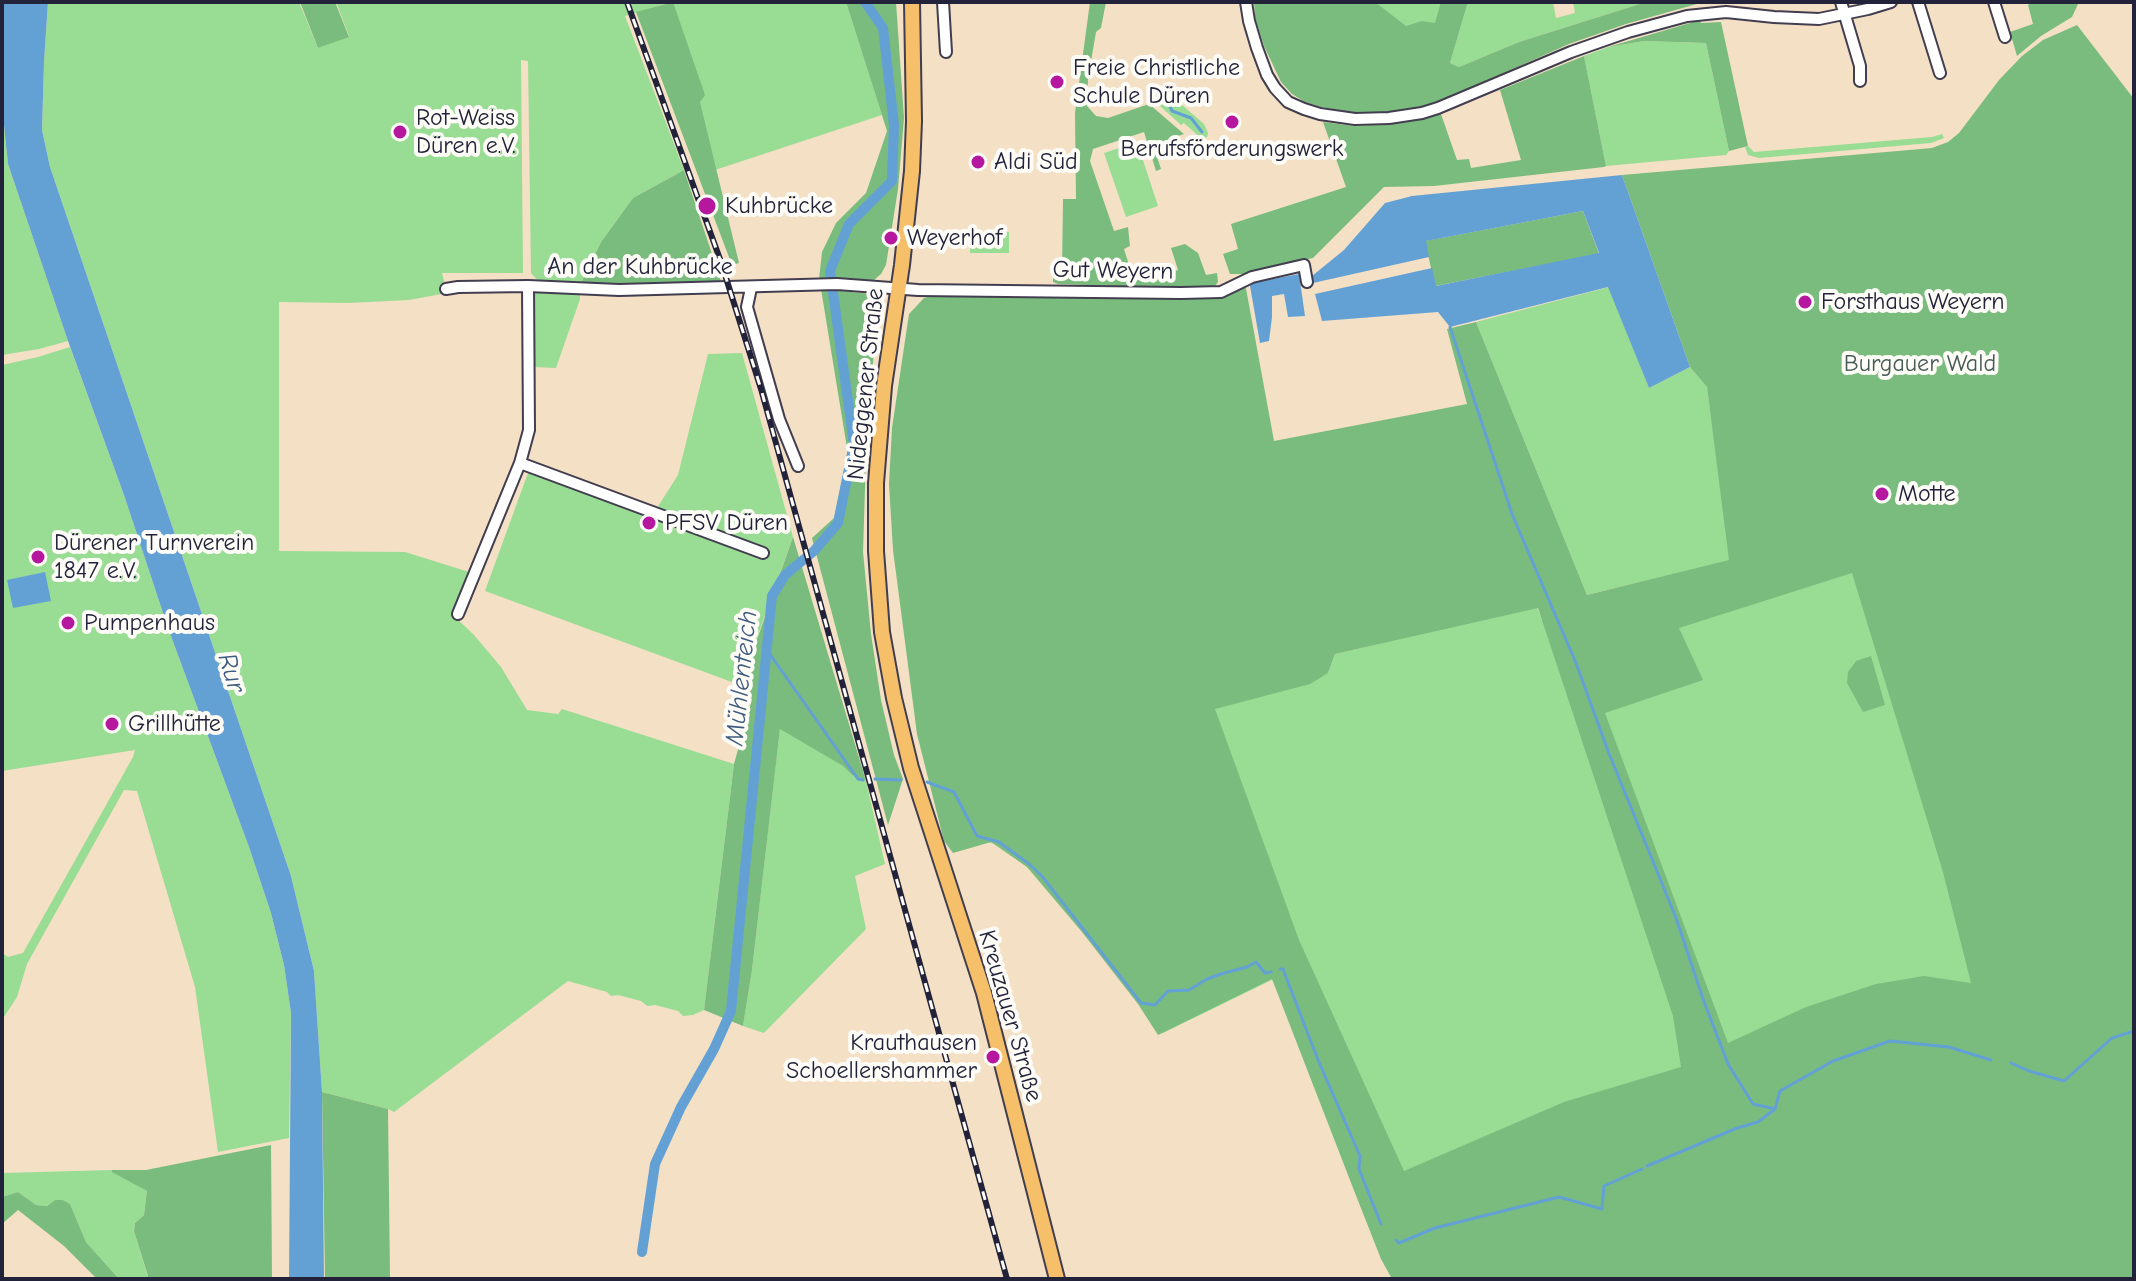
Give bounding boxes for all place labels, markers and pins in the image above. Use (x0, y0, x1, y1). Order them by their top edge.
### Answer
place label: Freie Christliche Schule Düren (1073, 54, 1240, 110)
marker: Freie Christliche Schule Düren (1048, 73, 1066, 91)
place label: Rot-Weiss Düren e.V. (416, 104, 516, 160)
marker: Berufsförderungswerk (1223, 113, 1241, 131)
marker: Rot-Weiss Düren e.V. (391, 123, 409, 141)
place label: Berufsförderungswerk (1121, 135, 1343, 163)
place label: Aldi Süd (994, 148, 1078, 176)
marker: Aldi Süd (969, 153, 987, 171)
place label: Kuhbrücke (725, 192, 833, 220)
marker: Kuhbrücke (696, 195, 718, 217)
place label: Weyerhof (907, 224, 1002, 252)
marker: Weyerhof (882, 229, 900, 247)
place label: Forsthaus Weyern (1821, 288, 2004, 316)
marker: Forsthaus Weyern (1796, 293, 1814, 311)
place label: Motte (1898, 480, 1956, 508)
marker: Motte (1873, 485, 1891, 503)
place label: PFSV Düren (665, 509, 788, 537)
marker: PFSV Düren (640, 514, 658, 532)
place label: Dürener Turnverein 1847 e.V. (54, 529, 254, 585)
marker: Dürener Turnverein 1847 e.V. (29, 548, 47, 566)
place label: Pumpenhaus (84, 609, 215, 637)
marker: Pumpenhaus (59, 614, 77, 632)
place label: Grillhütte (128, 710, 221, 738)
marker: Grillhütte (103, 715, 121, 733)
place label: Krauthausen Schoellershammer (786, 1029, 977, 1085)
marker: Krauthausen Schoellershammer (984, 1048, 1002, 1066)

